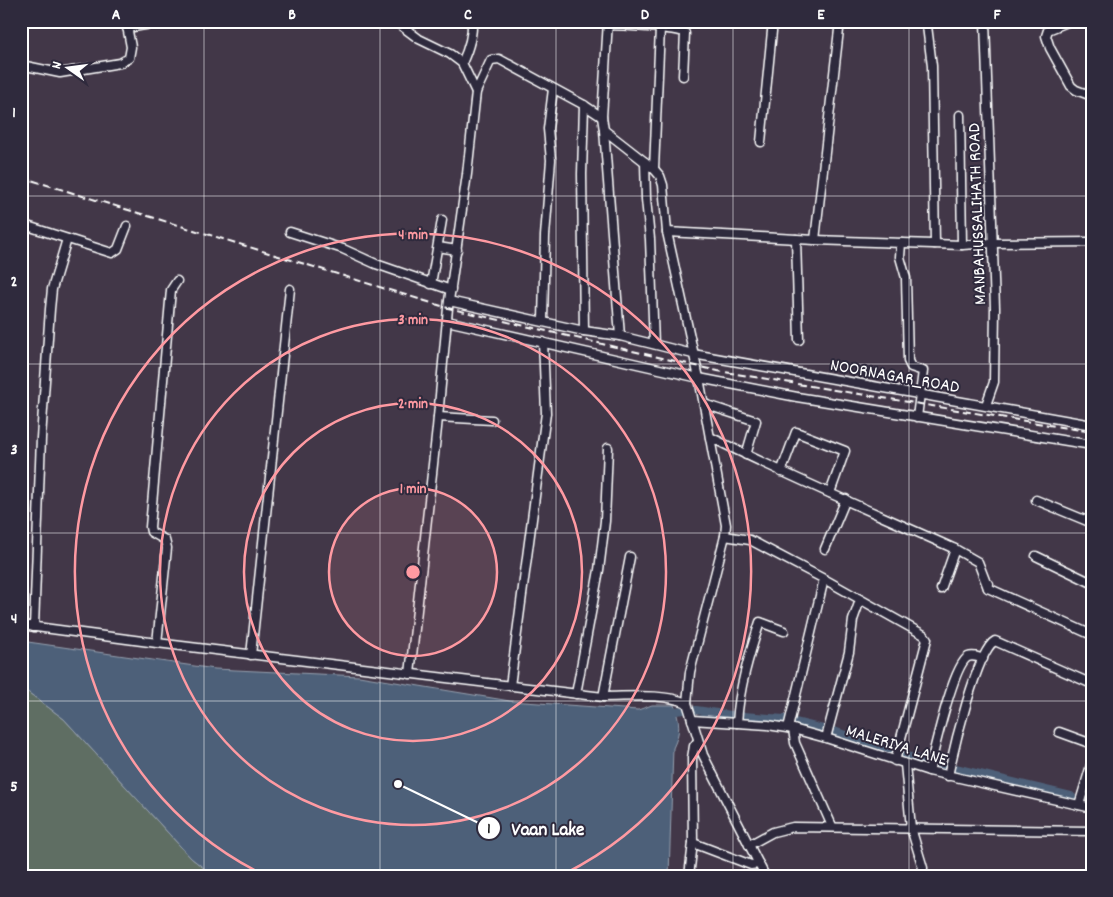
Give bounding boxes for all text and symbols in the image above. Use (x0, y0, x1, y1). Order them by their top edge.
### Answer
text: A (112, 4, 121, 27)
text: B (288, 4, 296, 27)
text: C (464, 4, 472, 27)
text: D (641, 4, 650, 27)
text: E (817, 4, 825, 27)
text: F (993, 4, 1001, 27)
north arrow (42, 42, 92, 92)
text: N (47, 59, 68, 71)
text: 1 (12, 102, 16, 125)
street label: MANBAHUSSALIHATH ROAD (963, 123, 994, 305)
text: 4 min (398, 225, 428, 247)
text: 2 (11, 271, 18, 294)
text: 3 min (398, 310, 428, 332)
street label: NOORNAGAR_ROAD (828, 354, 961, 401)
text: 2 min (398, 394, 428, 416)
text: 3 (10, 439, 18, 462)
text: 1 min (400, 479, 426, 501)
centre of rings (404, 563, 422, 581)
text: 4 (11, 608, 17, 631)
street label: MALERIYA LANE (842, 719, 950, 774)
text: 5 (10, 776, 18, 799)
callout: Vaan Lake (476, 811, 594, 845)
text: Vaan Lake (512, 818, 584, 845)
text: 1 (487, 819, 491, 841)

